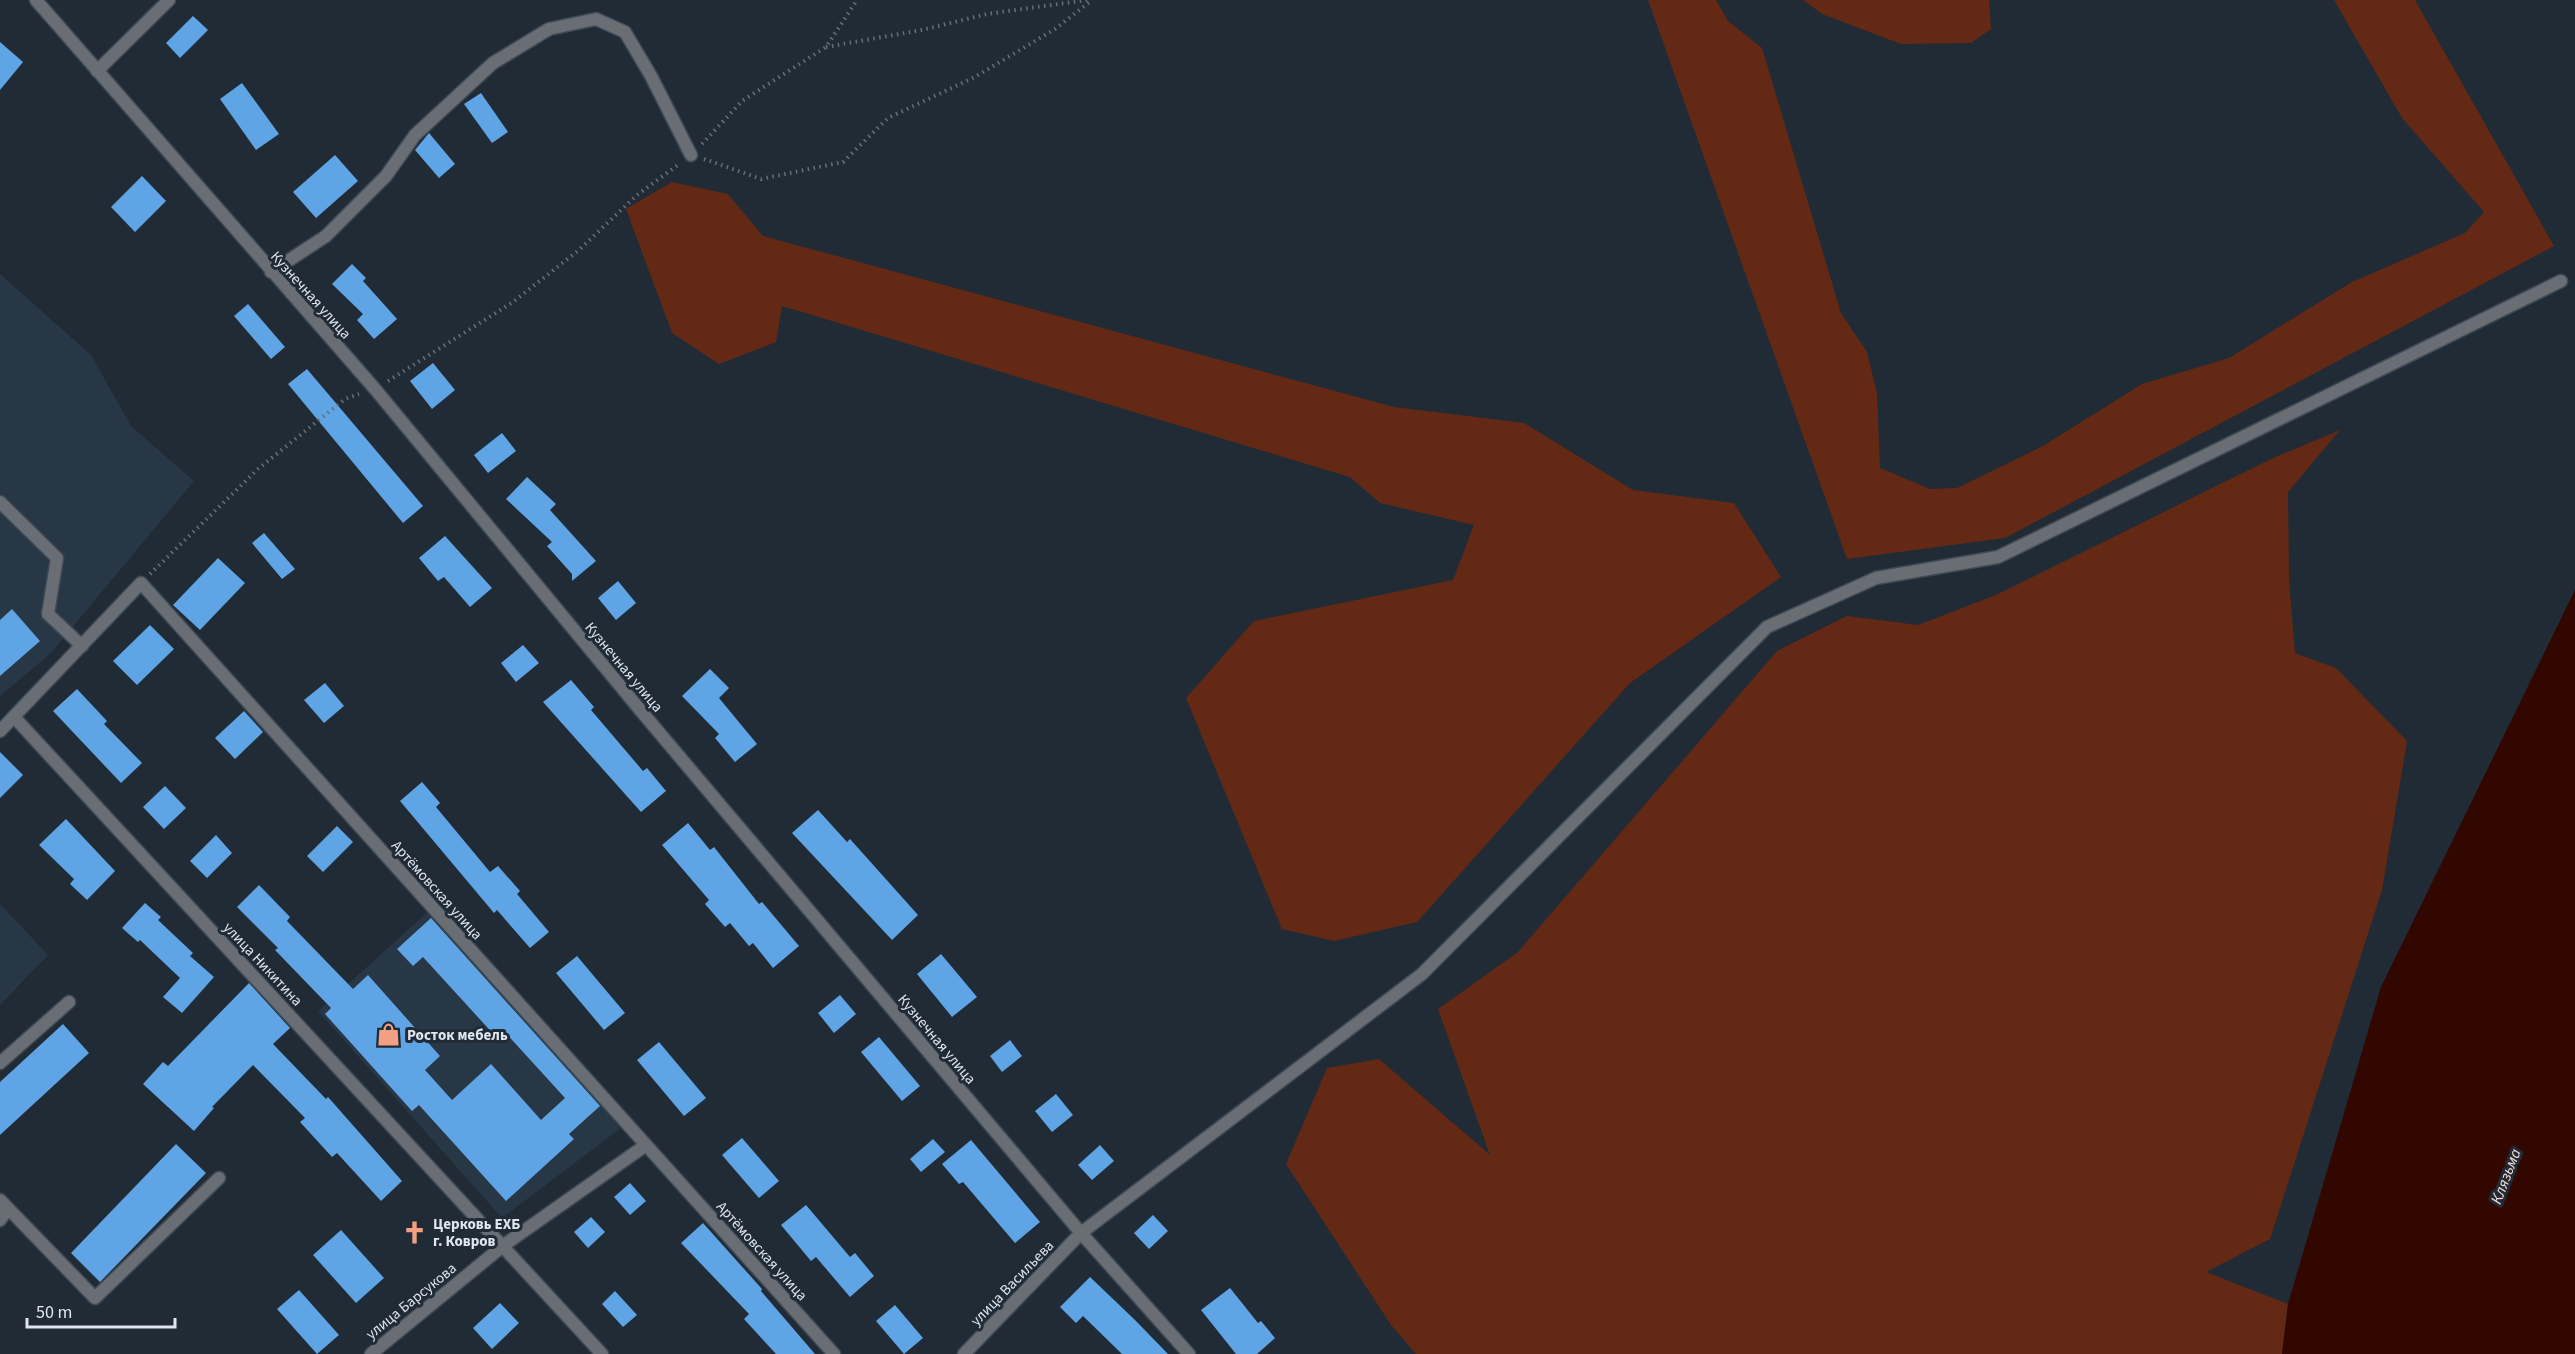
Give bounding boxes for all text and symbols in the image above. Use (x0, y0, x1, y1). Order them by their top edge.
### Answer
street label: Кузнечная улица (265, 247, 356, 344)
street label: Кузнечная улица (580, 618, 668, 717)
street label: Артёмовская улица (386, 836, 487, 945)
street label: улица Никитина (218, 918, 307, 1011)
street label: Кузнечная улица (893, 990, 981, 1089)
shop icon: Росток мебель (376, 1022, 402, 1048)
place label: Росток мебель (407, 1025, 508, 1046)
water label: Клязьма (2485, 1145, 2527, 1207)
street label: Артёмовская улица (711, 1197, 812, 1306)
place label: Церковь ЕХБ г. Ковров (433, 1214, 520, 1252)
church icon: Церковь ЕХБ г. Ковров (402, 1220, 428, 1246)
street label: улица Васильева (966, 1236, 1059, 1331)
street label: улица Барсукова (361, 1258, 461, 1345)
scale bar (27, 1291, 176, 1329)
text: 50 m (36, 1300, 72, 1325)

